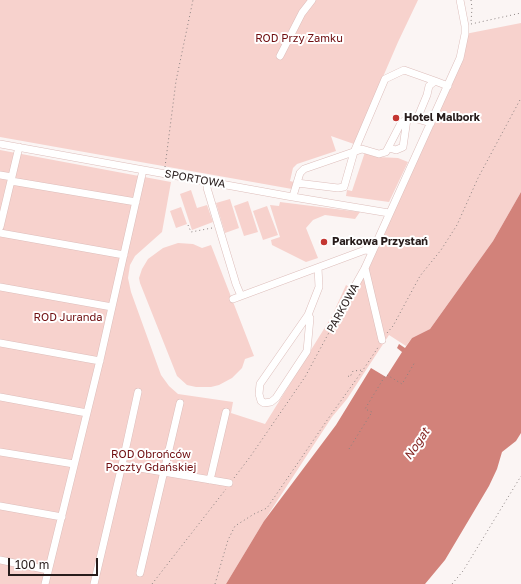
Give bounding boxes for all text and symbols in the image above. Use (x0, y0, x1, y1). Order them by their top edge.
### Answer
park label: ROD Przy Zamku (255, 32, 343, 46)
place label: Hotel Malbork (404, 111, 480, 125)
marker: Hotel Malbork (391, 113, 401, 123)
street label: SPORTOWA (163, 167, 227, 191)
place label: Parkowa Przystań (332, 235, 428, 249)
marker: Parkowa Przystań (319, 237, 329, 247)
street label: PARKOWA (324, 281, 362, 335)
park label: ROD Juranda (34, 311, 102, 325)
water label: Nogat (401, 425, 433, 463)
park label: ROD Obrońców Poczty Gdańskiej (106, 448, 196, 474)
scale bar (10, 550, 100, 576)
text: 100 m (15, 557, 49, 572)

